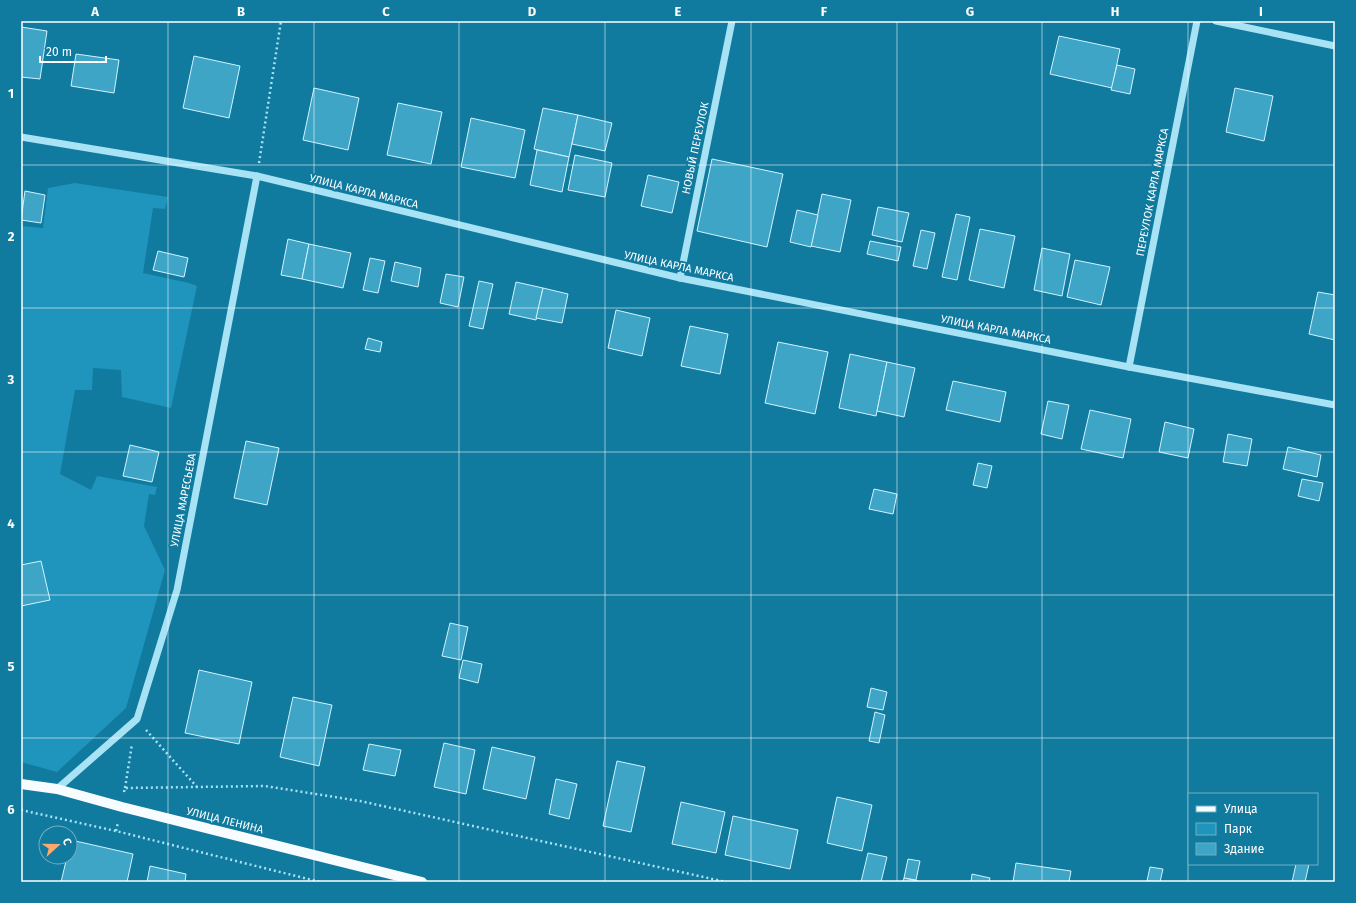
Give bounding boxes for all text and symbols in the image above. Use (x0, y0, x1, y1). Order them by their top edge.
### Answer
text: A (90, 4, 99, 19)
text: B (237, 4, 245, 19)
text: C (382, 4, 390, 19)
text: D (528, 4, 537, 19)
text: E (675, 4, 682, 19)
text: F (821, 4, 828, 19)
text: G (966, 4, 974, 19)
text: H (1111, 4, 1119, 19)
text: I (1259, 4, 1263, 19)
scale bar (40, 38, 106, 64)
text: 20 m (46, 45, 72, 59)
text: 1 (8, 86, 14, 101)
street label: НОВЫЙ ПЕРЕУЛОК (679, 100, 712, 195)
street label: ПЕРЕУЛОК КАРЛА МАРКСА (1134, 126, 1171, 257)
street label: УЛИЦА КАРЛА МАРКСА (308, 172, 420, 212)
text: 2 (8, 229, 15, 244)
street label: УЛИЦА КАРЛА МАРКСА (623, 248, 736, 285)
street label: УЛИЦА КАРЛА МАРКСА (940, 312, 1053, 347)
text: 3 (7, 372, 15, 387)
street label: УЛИЦА МАРЕСЬЕВА (168, 451, 199, 548)
text: 4 (7, 516, 15, 531)
text: 5 (8, 659, 15, 674)
legend (1188, 793, 1318, 865)
text: 6 (7, 802, 15, 817)
text: Улица (1224, 802, 1258, 816)
street label: УЛИЦА ЛЕНИНА (185, 805, 265, 837)
text: Парк (1224, 822, 1253, 836)
north arrow (38, 825, 78, 865)
text: С (60, 836, 74, 848)
text: Здание (1224, 842, 1264, 856)

